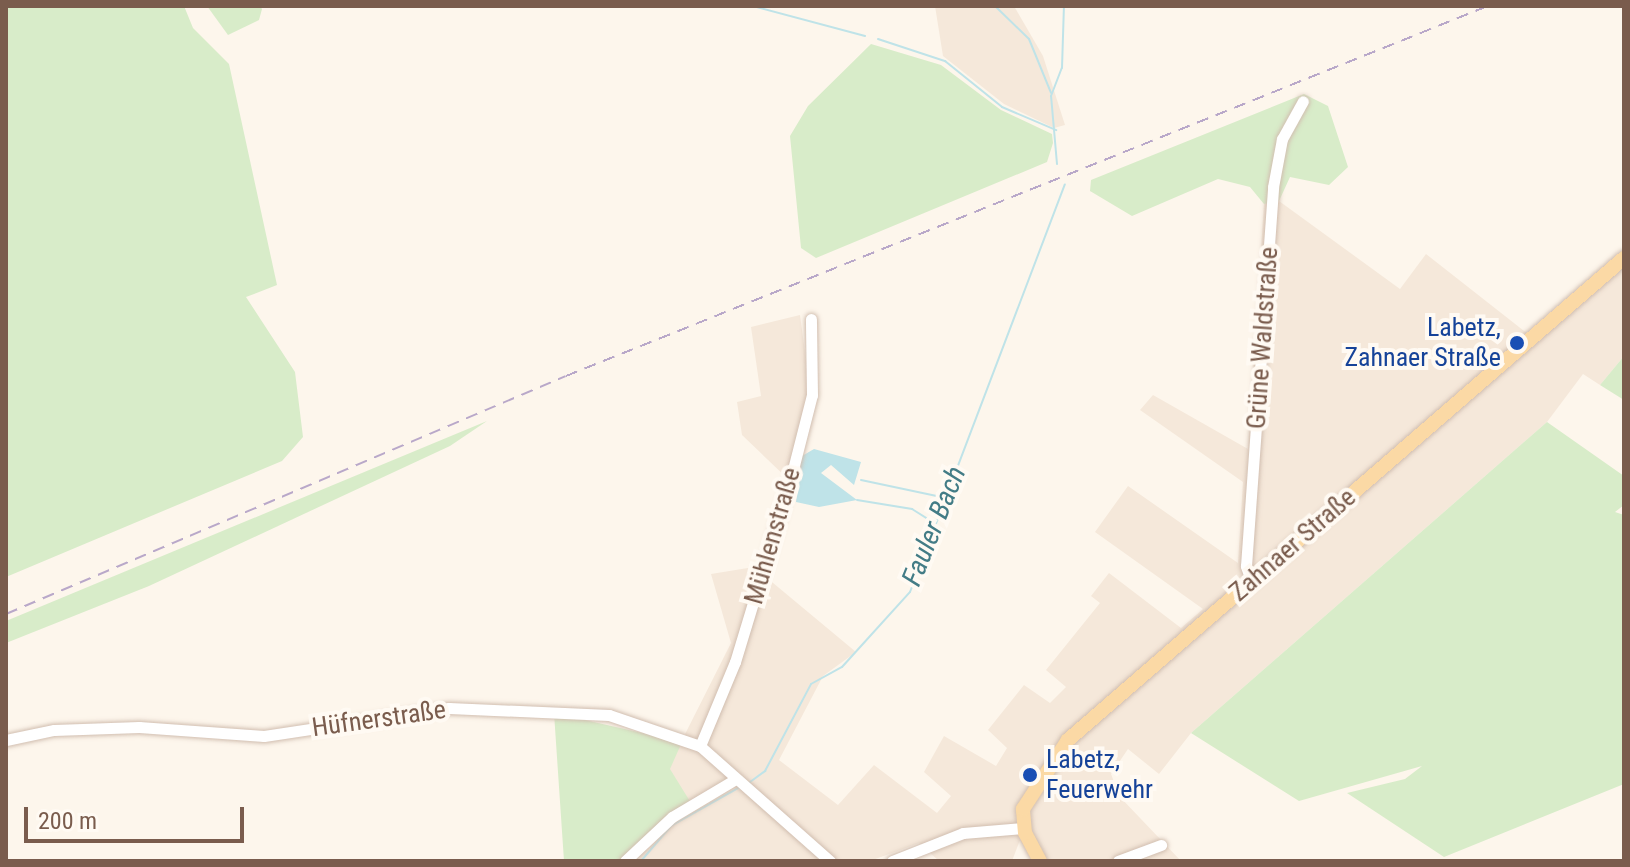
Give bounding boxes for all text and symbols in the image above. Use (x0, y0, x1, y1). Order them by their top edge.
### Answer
street label: Grüne Waldstraße (1241, 246, 1285, 430)
place label: Labetz, Zahnaer Straße (1344, 312, 1501, 374)
marker: Labetz, Zahnaer Straße (1508, 334, 1526, 352)
water label: Fauler Bach (895, 461, 973, 591)
street label: Mühlenstraße (739, 464, 807, 608)
street label: Zahnaer Straße (1224, 482, 1362, 608)
street label: Hüfnerstraße (310, 694, 448, 744)
place label: Labetz, Feuerwehr (1046, 744, 1153, 806)
marker: Labetz, Feuerwehr (1021, 766, 1039, 784)
scale bar (28, 791, 248, 841)
text: 200 m (38, 807, 97, 835)

